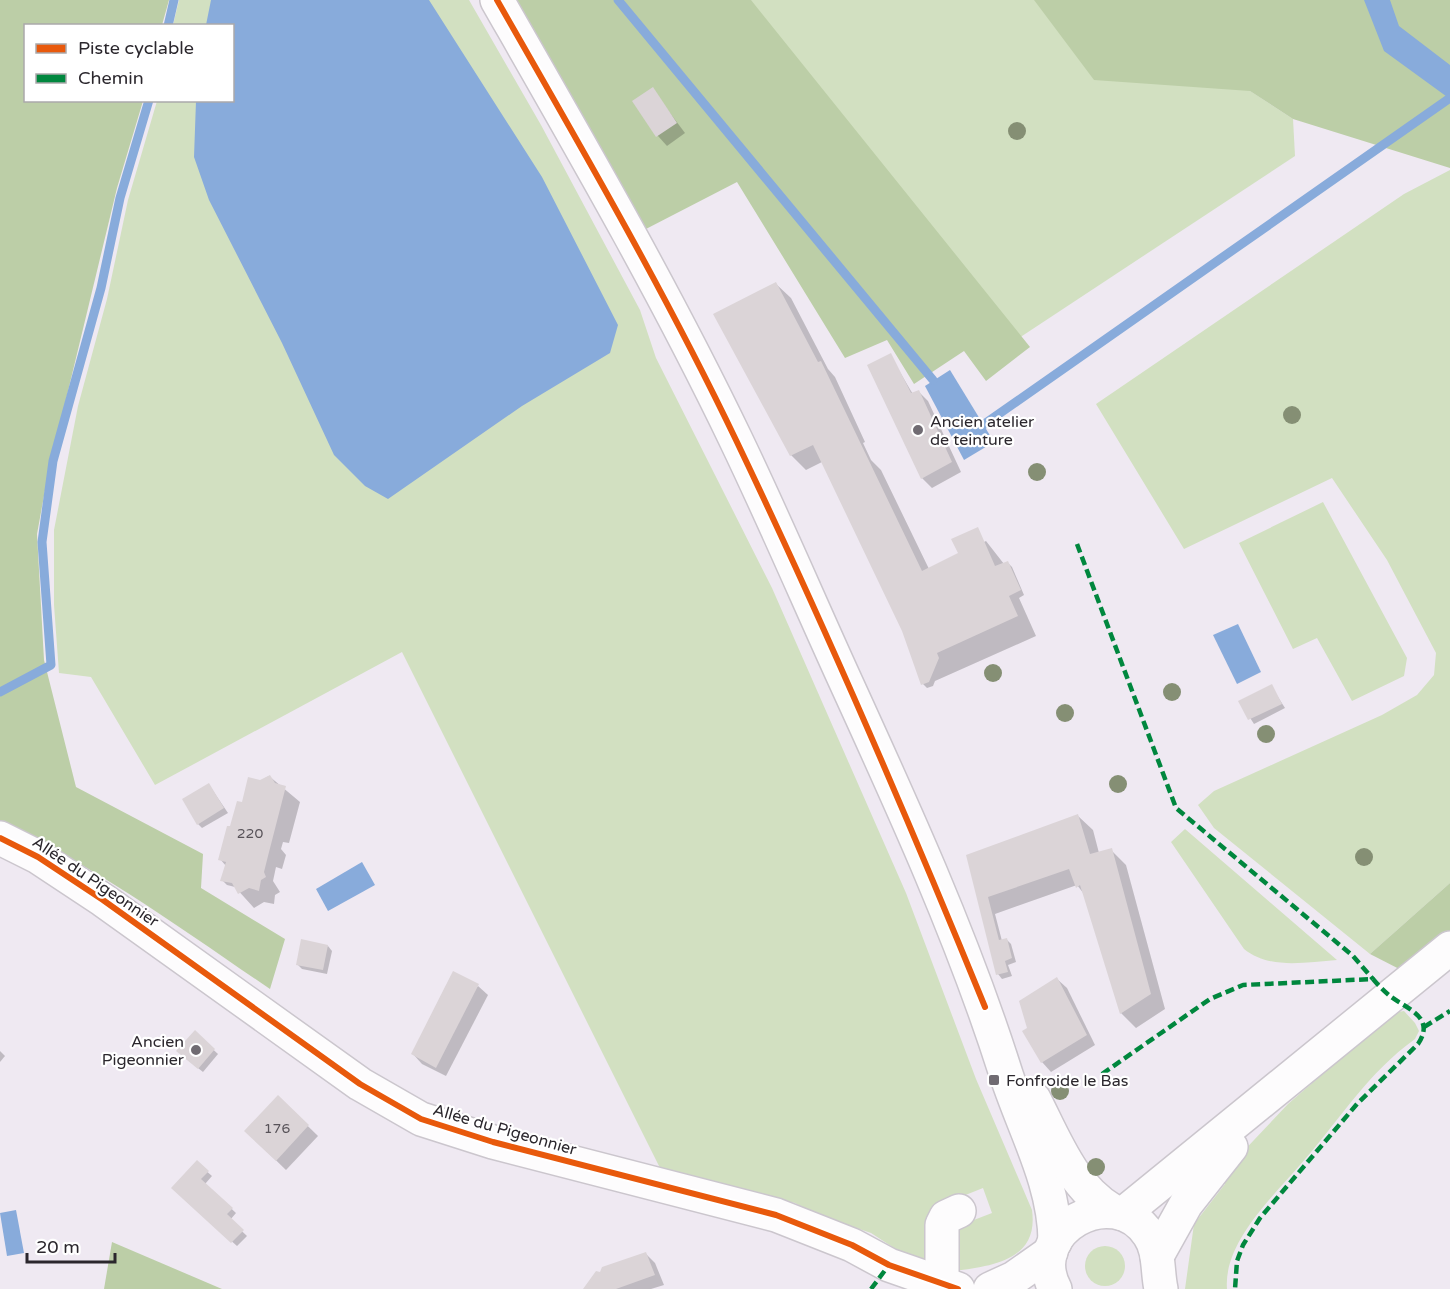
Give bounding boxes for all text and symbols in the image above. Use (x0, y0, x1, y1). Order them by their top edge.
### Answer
legend (24, 24, 234, 102)
text: Piste cyclable (78, 37, 194, 59)
text: Chemin (78, 67, 144, 89)
place label: Ancien atelier de teinture (930, 412, 1035, 450)
marker: Ancien atelier de teinture (911, 423, 925, 437)
house number: 220 (237, 825, 263, 842)
street label: Allée du Pigeonnier (28, 832, 163, 932)
place label: Ancien Pigeonnier (102, 1032, 185, 1070)
marker: Ancien Pigeonnier (189, 1043, 203, 1057)
place label: Fonfroide le Bas (1006, 1071, 1128, 1091)
marker: Fonfroide le Bas (987, 1073, 1001, 1087)
street label: Allée du Pigeonnier (431, 1100, 580, 1160)
house number: 176 (264, 1120, 290, 1137)
scale bar (27, 1226, 116, 1264)
text: 20 m (36, 1236, 80, 1258)

